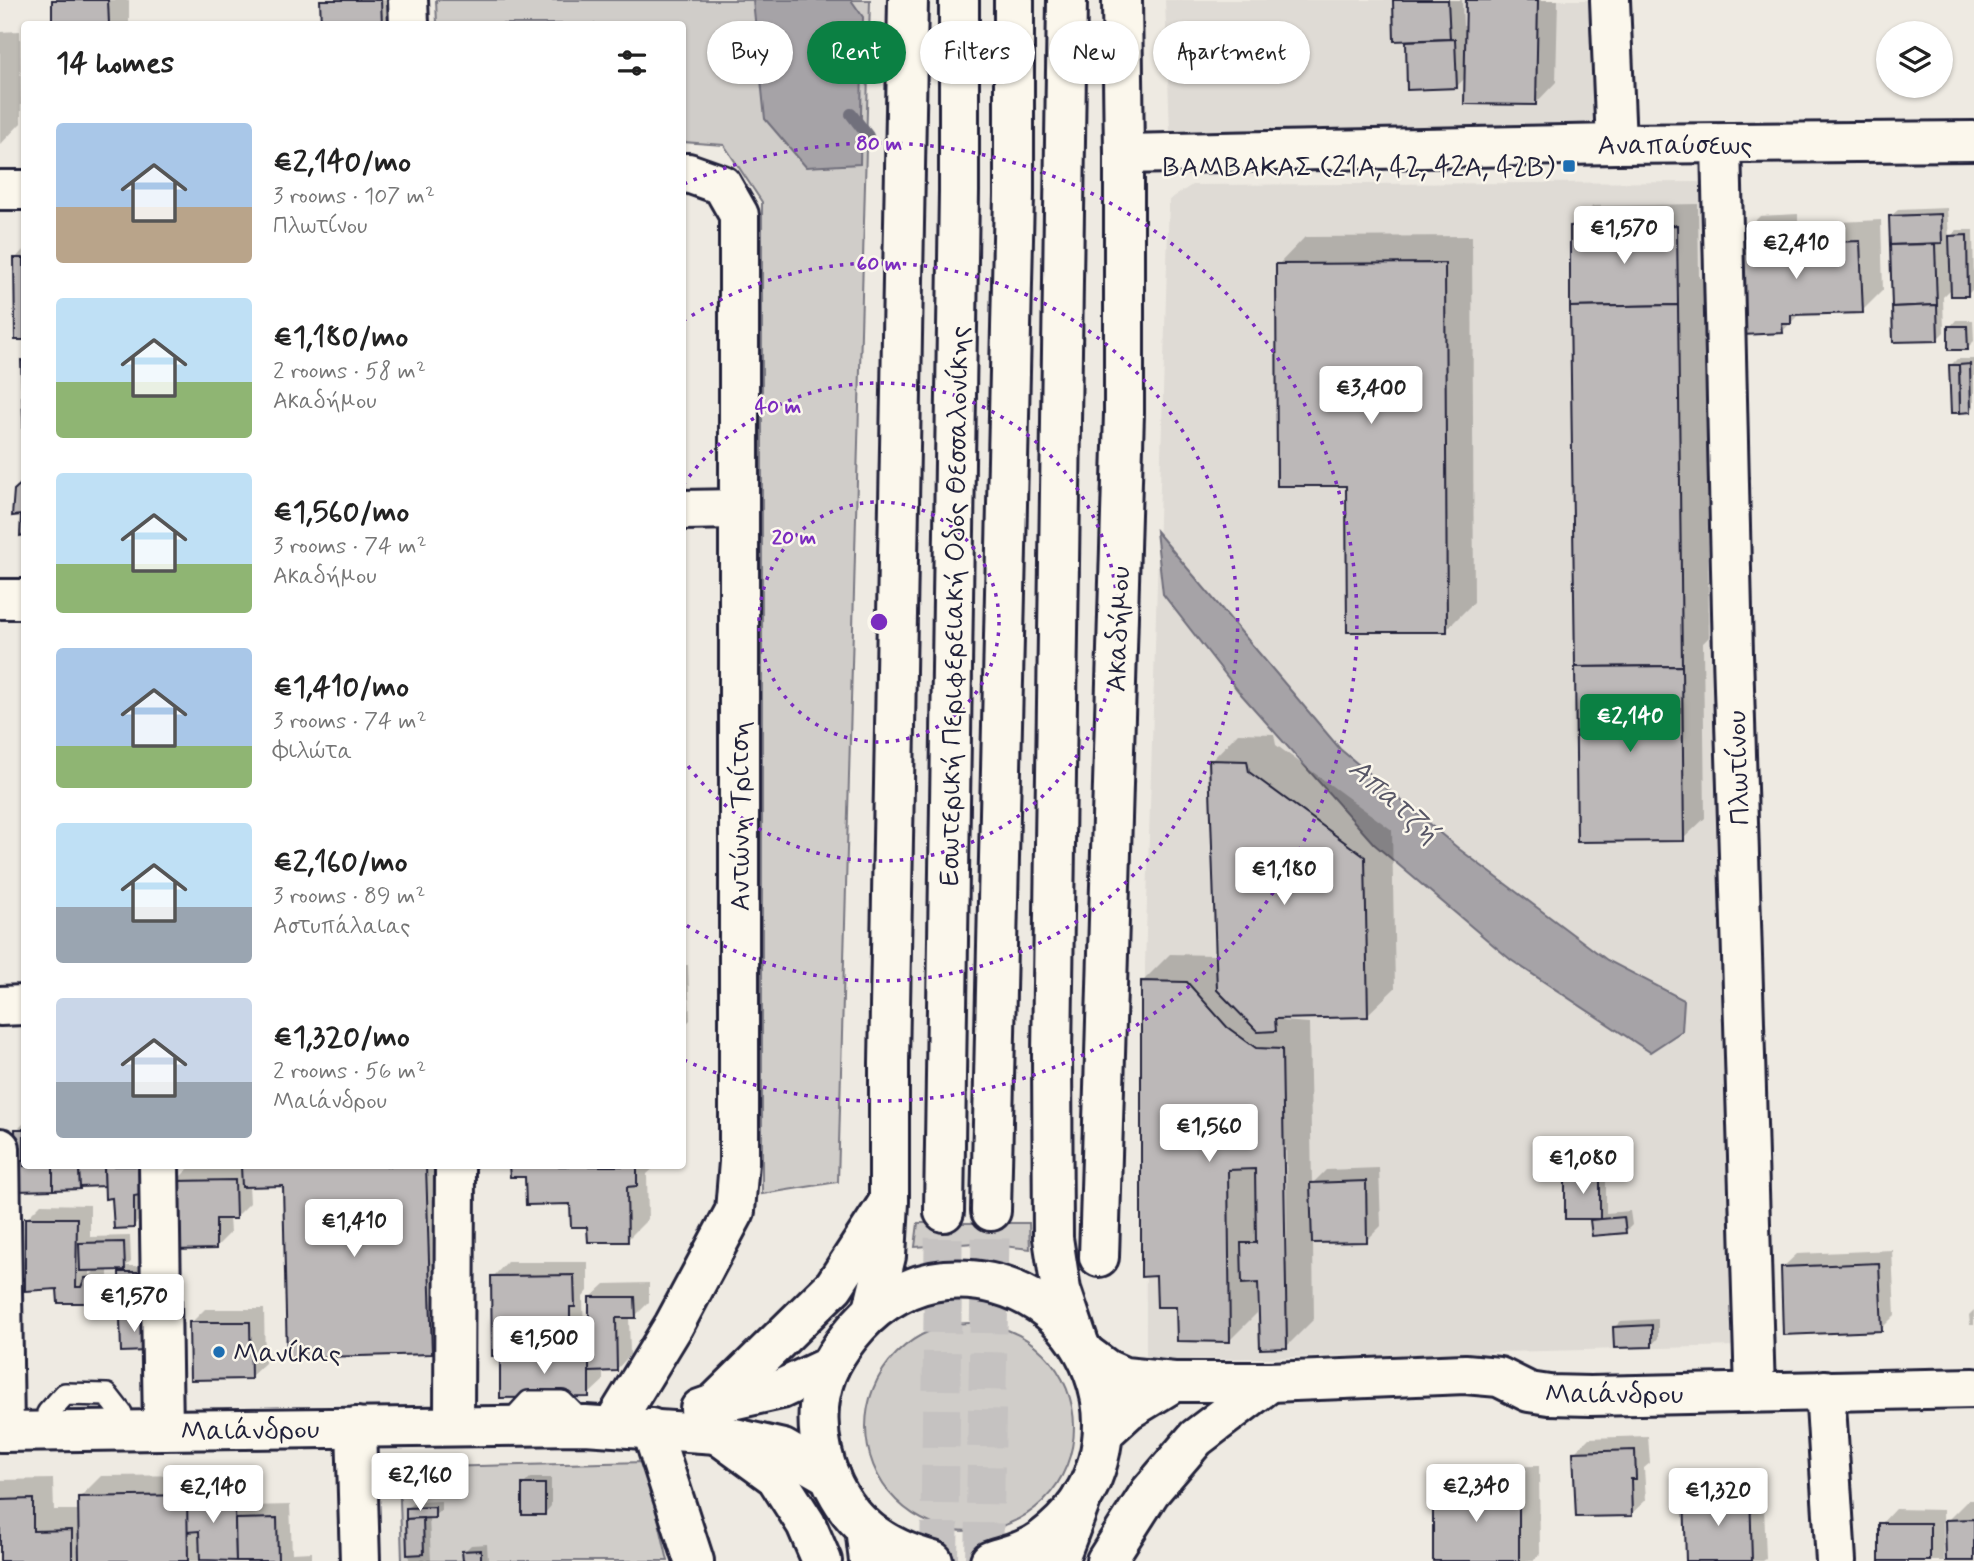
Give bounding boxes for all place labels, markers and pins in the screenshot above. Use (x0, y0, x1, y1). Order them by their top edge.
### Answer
place label: ΒΑΜΒΑΚΑΣ (21Α, 42, 42Α, 42Β) (1163, 150, 1555, 187)
marker: ΒΑΜΒΑΚΑΣ (21Α, 42, 42Α, 42Β) (1561, 158, 1577, 174)
pin: €1,570 (1567, 206, 1681, 266)
pin: €2,410 (1739, 222, 1853, 281)
pin: €3,400 (1314, 366, 1428, 426)
centre of rings (867, 610, 891, 634)
pin: €2,140 (1573, 694, 1687, 754)
pin: €1,180 (1227, 848, 1341, 907)
pin: €1,560 (1152, 1104, 1266, 1164)
pin: €1,080 (1526, 1136, 1640, 1196)
pin: €1,410 (297, 1200, 411, 1259)
pin: €1,570 (77, 1274, 191, 1334)
pin: €1,500 (487, 1316, 601, 1376)
place label: Μανίκας (233, 1336, 341, 1373)
marker: Μανίκας (211, 1344, 227, 1360)
pin: €2,160 (363, 1454, 477, 1513)
pin: €2,340 (1419, 1464, 1533, 1524)
pin: €2,140 (156, 1466, 270, 1525)
pin: €1,320 (1661, 1468, 1775, 1528)

